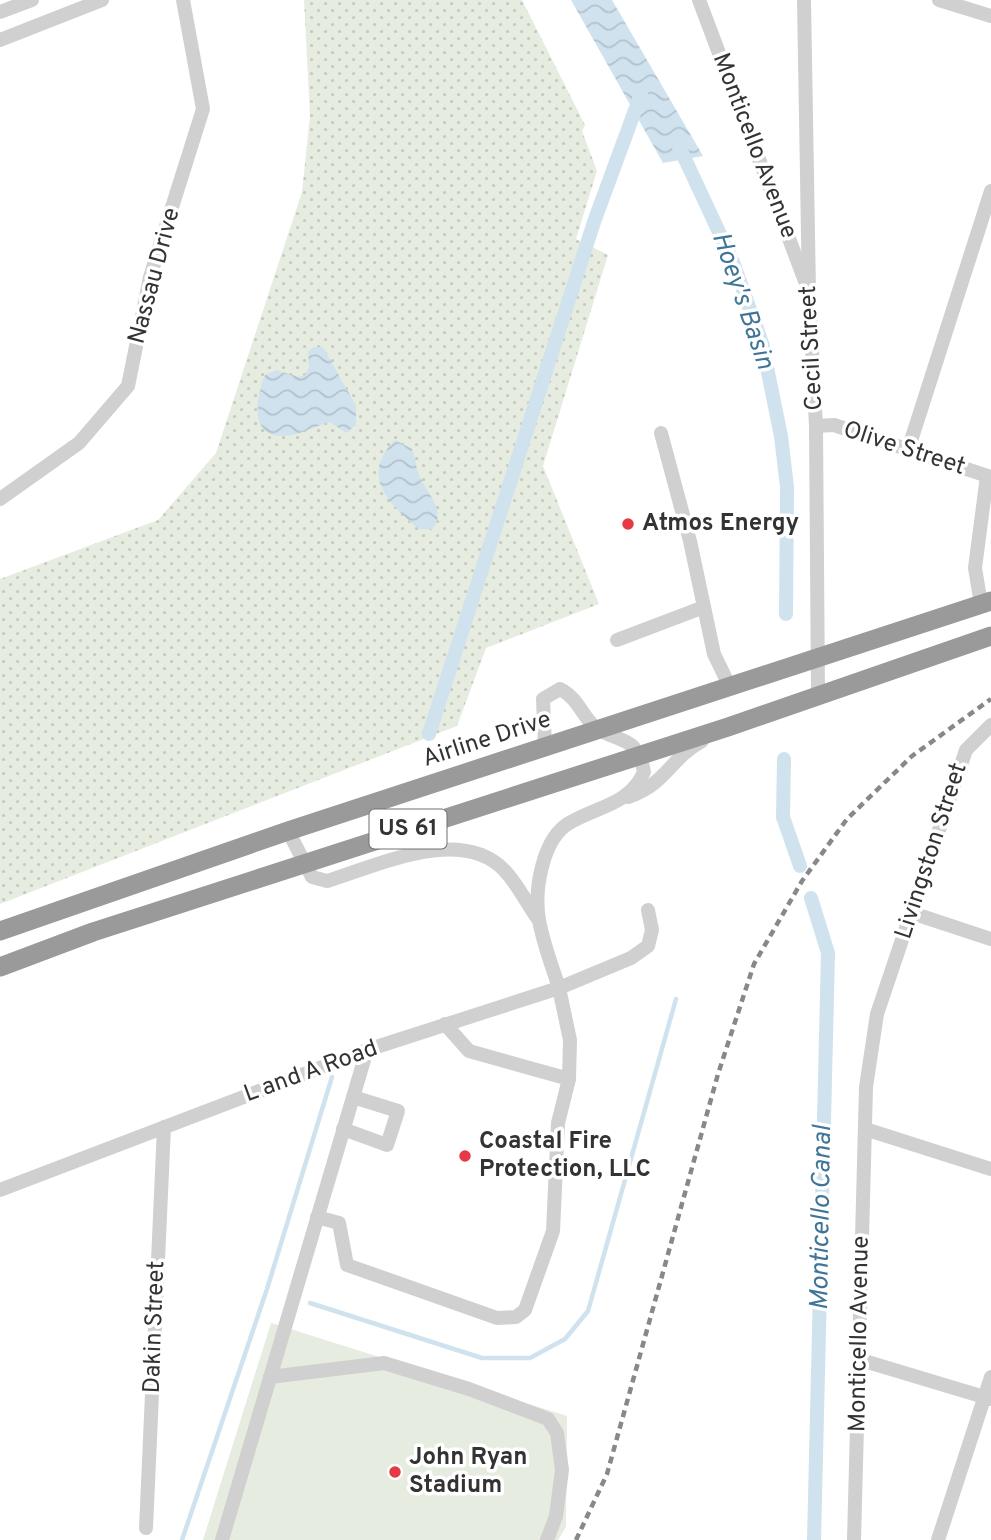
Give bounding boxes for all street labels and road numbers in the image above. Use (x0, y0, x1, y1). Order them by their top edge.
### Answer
street label: Monticello Avenue (705, 49, 803, 243)
street label: Nassau Drive (122, 205, 188, 347)
street label: Cecil Street (794, 285, 830, 411)
street label: Olive Street (839, 415, 969, 483)
street label: Airline Drive (419, 705, 555, 775)
street label: Livingston Street (889, 759, 975, 943)
road number: US 61 (370, 810, 446, 848)
street label: L and A Road (240, 1034, 382, 1110)
street label: Monticello Avenue (843, 1236, 877, 1432)
street label: Dakin Street (138, 1260, 172, 1394)

